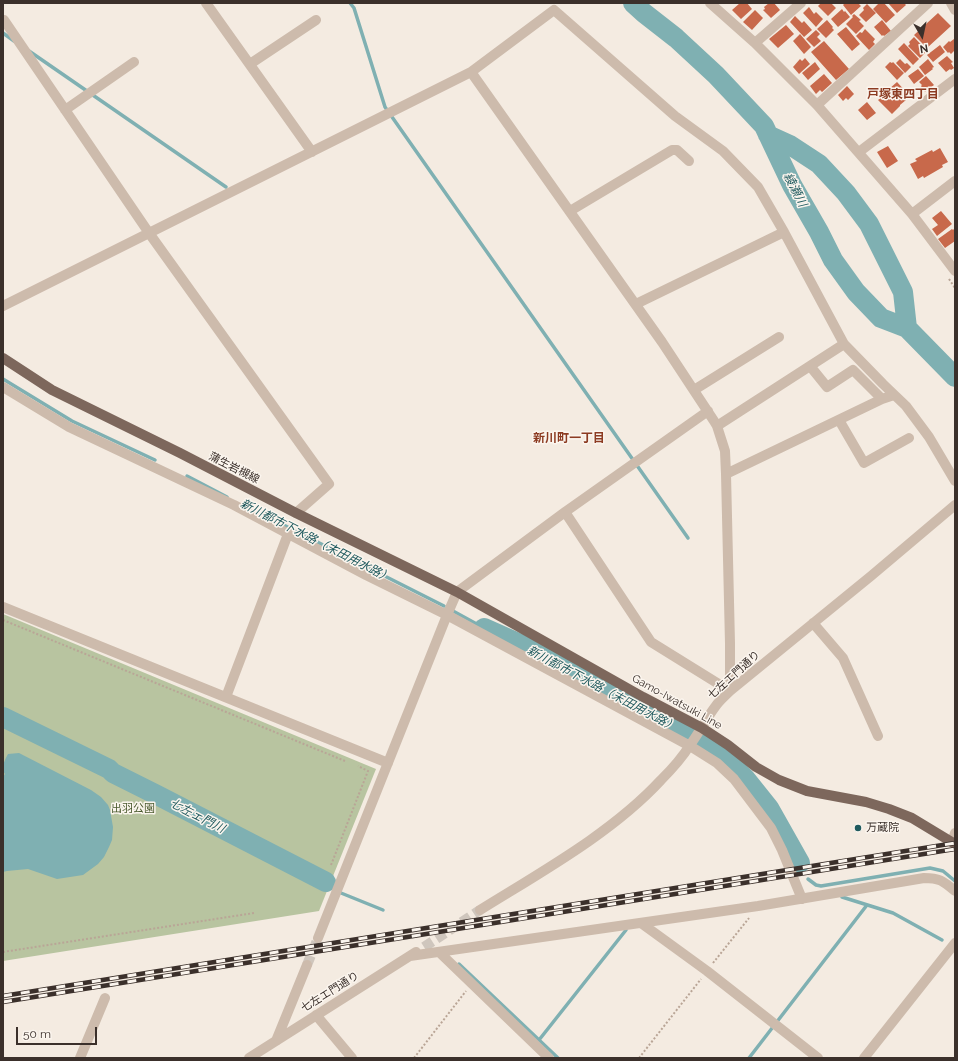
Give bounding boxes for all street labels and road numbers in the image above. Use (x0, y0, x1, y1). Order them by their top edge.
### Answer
street label: 蒲生岩槻線 (207, 450, 261, 486)
street label: 七左エ門通り (705, 648, 763, 702)
street label: Gamo-Iwatsuki Line (630, 672, 724, 732)
street label: 七左エ門通り (299, 969, 361, 1015)

